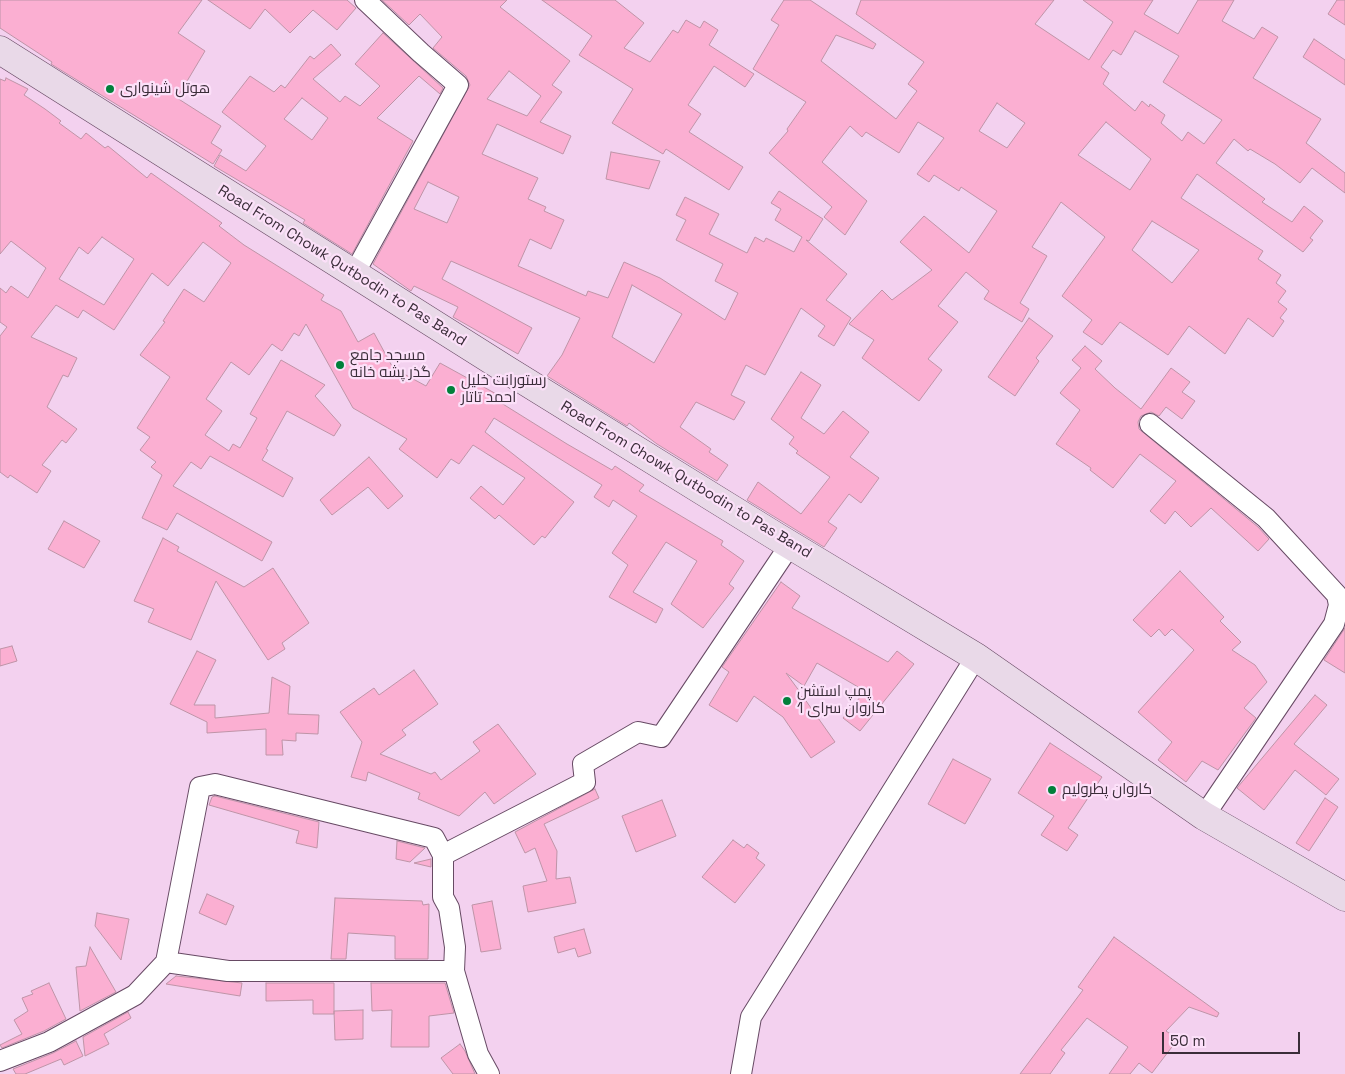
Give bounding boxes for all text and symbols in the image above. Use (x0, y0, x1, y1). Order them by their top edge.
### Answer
place label: هوتل شینواری (120, 80, 210, 98)
marker: هوتل شینواری (104, 83, 116, 95)
street label: Road From Chowk Qutbodin to Pas Band (214, 182, 470, 350)
place label: مسجد جامع گذر پشه خانه (350, 347, 431, 382)
marker: مسجد جامع گذر پشه خانه (334, 359, 346, 371)
place label: رستورانت خلیل احمد تاتار (461, 372, 546, 407)
marker: رستورانت خلیل احمد تاتار (445, 384, 457, 396)
street label: Road From Chowk Qutbodin to Pas Band (557, 398, 815, 562)
place label: پمپ استشن کاروان سرای 1 (797, 683, 885, 718)
marker: پمپ استشن کاروان سرای 1 (781, 695, 793, 707)
place label: کاروان پطرولیم (1062, 781, 1152, 799)
marker: کاروان پطرولیم (1046, 784, 1058, 796)
scale bar (1165, 1022, 1302, 1054)
text: 50 m (1170, 1031, 1205, 1050)

